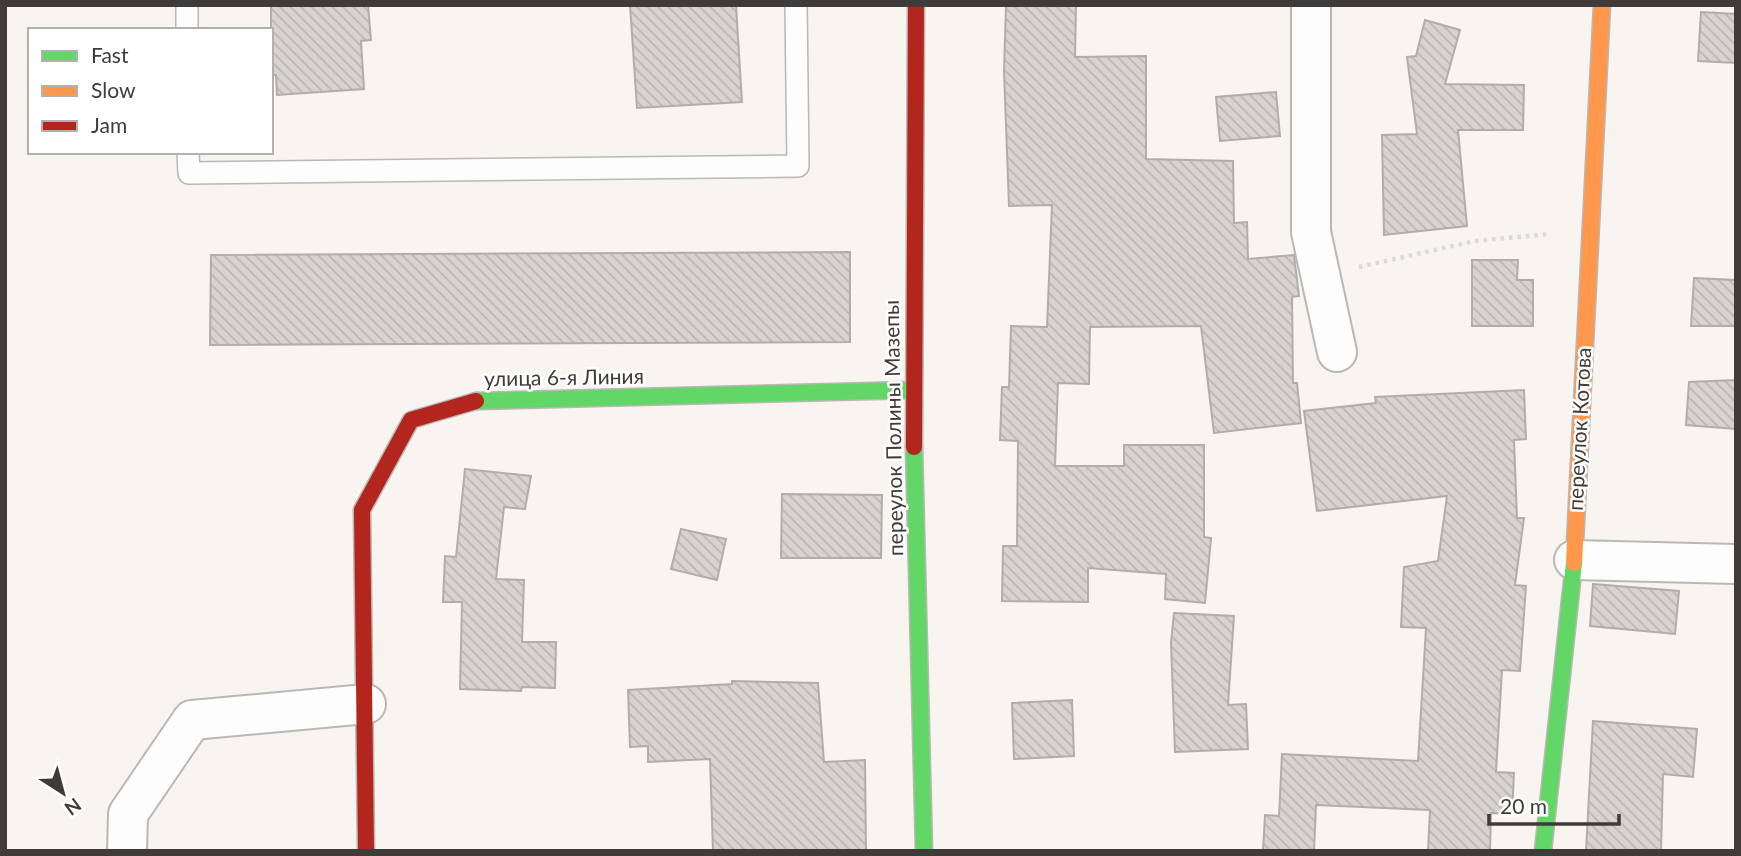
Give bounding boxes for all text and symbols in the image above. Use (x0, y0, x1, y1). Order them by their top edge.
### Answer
legend (28, 28, 273, 154)
text: Fast (91, 42, 129, 67)
text: Slow (91, 77, 136, 102)
text: Jam (91, 112, 127, 137)
street label: переулок Полины Мазепы (878, 300, 907, 556)
street label: переулок Котова (1562, 347, 1595, 511)
street label: улица 6-я Линия (484, 363, 644, 390)
north arrow (28, 758, 98, 828)
scale bar (1489, 782, 1618, 826)
text: 20 m (1500, 793, 1547, 818)
text: N (61, 794, 86, 821)

